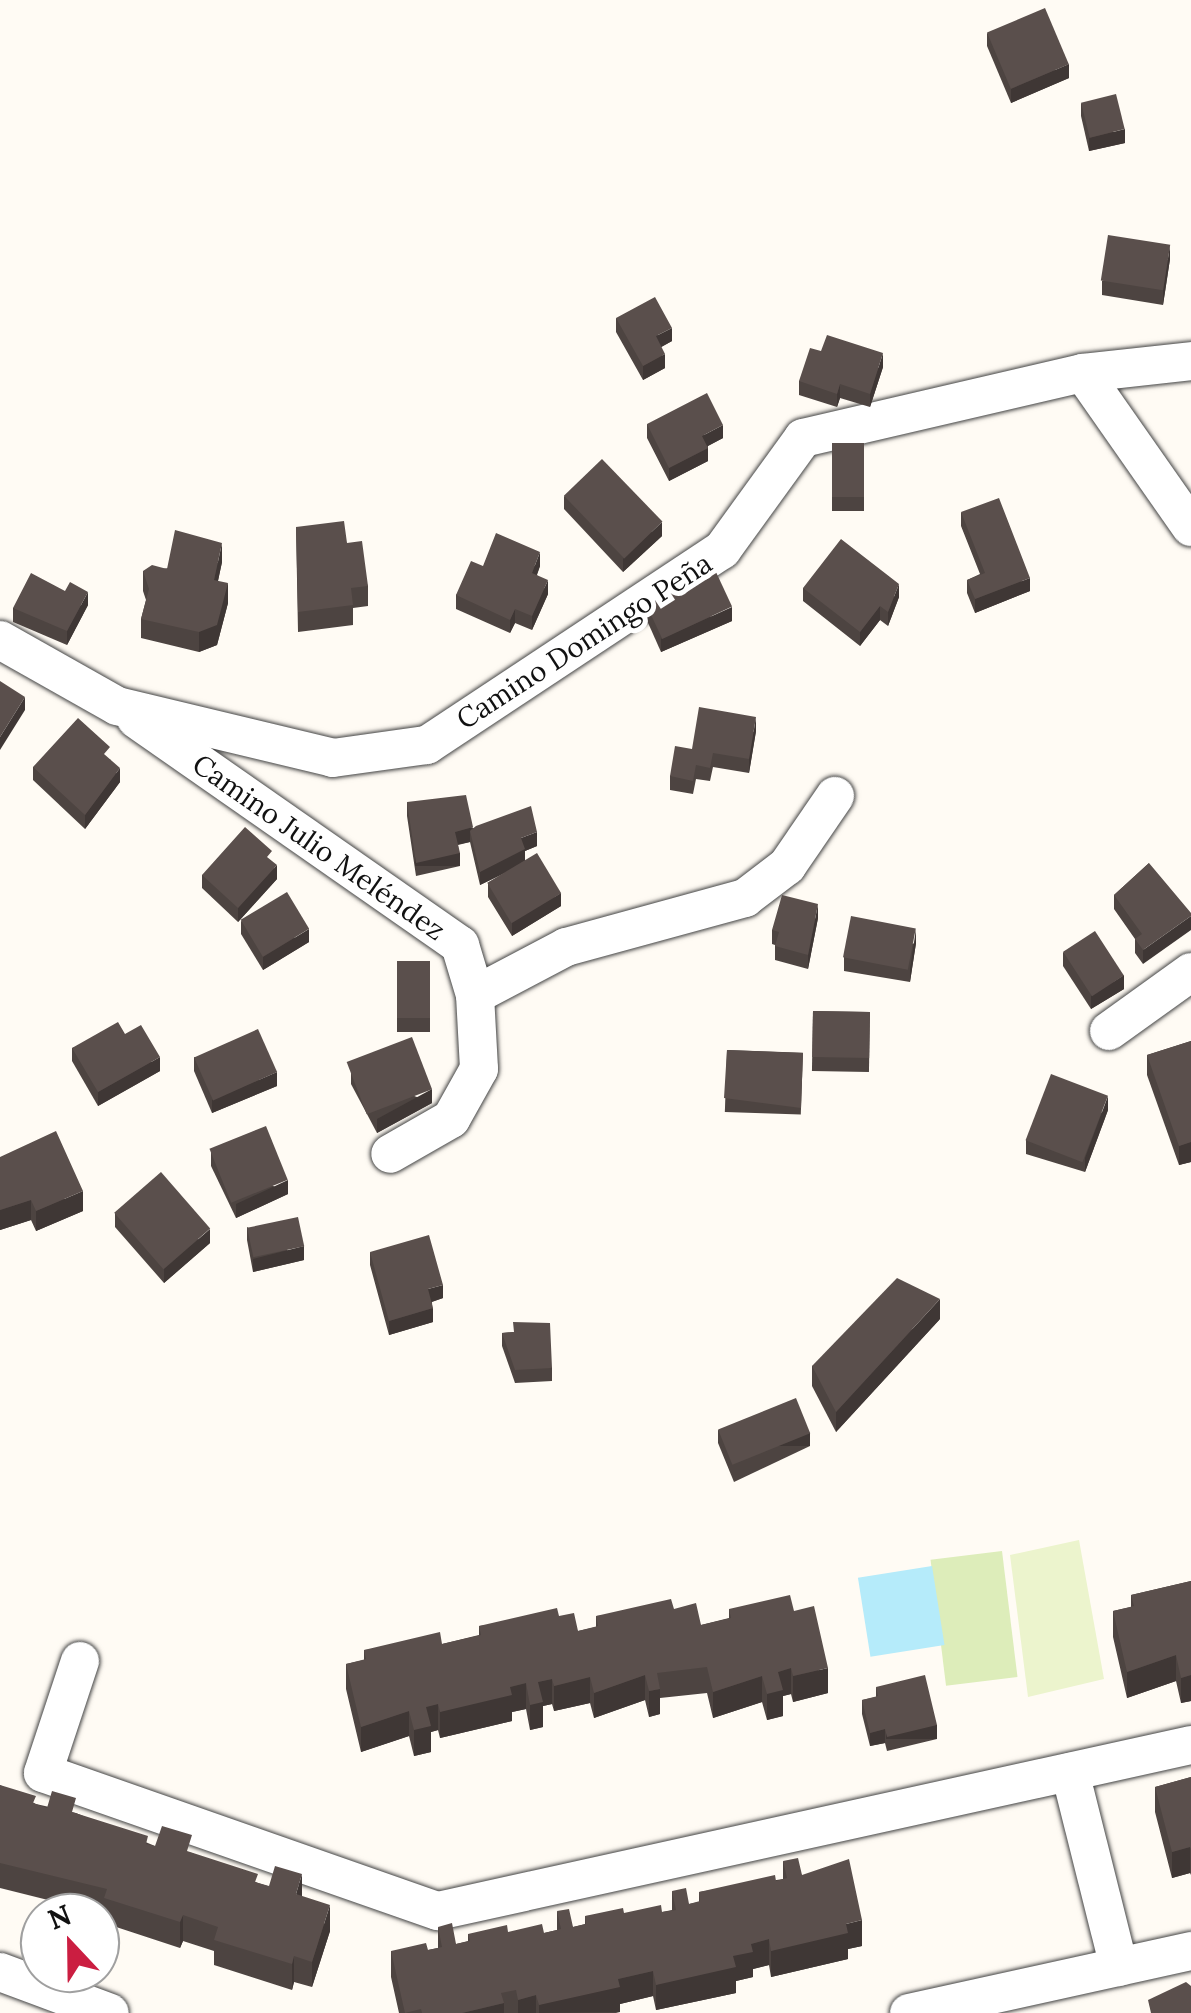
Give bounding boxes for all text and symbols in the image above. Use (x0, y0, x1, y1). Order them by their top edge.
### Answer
street label: Camino Domingo Peña (450, 546, 718, 736)
street label: Camino Julio Meléndez (186, 747, 452, 947)
north arrow (20, 1893, 120, 1993)
text: N (43, 1896, 76, 1938)

